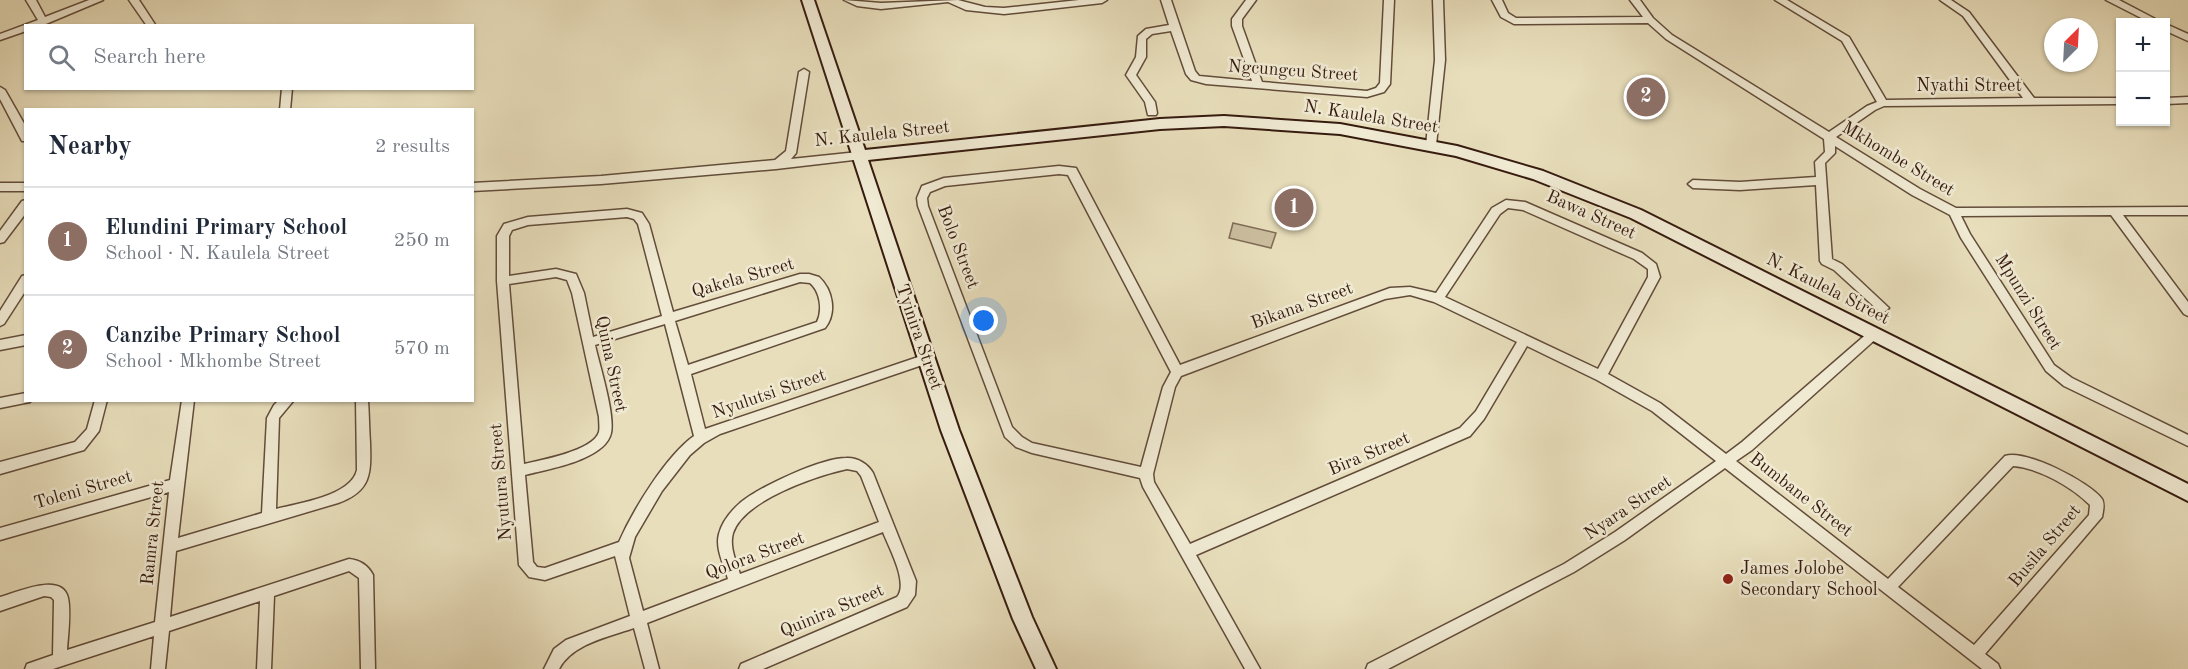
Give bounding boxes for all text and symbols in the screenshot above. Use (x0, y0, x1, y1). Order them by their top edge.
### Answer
north arrow (2044, 18, 2098, 72)
map controls (2116, 18, 2170, 126)
button: + (2116, 18, 2170, 72)
search box (24, 24, 474, 90)
icon: search (45, 41, 78, 74)
text: Search here (93, 46, 206, 68)
street label: Ngcungcu Street (1227, 57, 1359, 85)
button: − (2116, 72, 2170, 126)
pin: 2 (1626, 74, 1666, 120)
street label: Nyathi Street (1916, 77, 2022, 95)
street label: N. Kaulela Street (1303, 97, 1439, 137)
street label: N. Kaulela Street (814, 118, 950, 150)
street label: Mkhombe Street (1839, 118, 1957, 200)
text: Nearby (48, 134, 132, 160)
text: 2 results (375, 137, 450, 157)
pin: 1 (1274, 186, 1314, 230)
street label: Bawa Street (1544, 187, 1638, 243)
street label: Bolo Street (934, 203, 982, 291)
text: Elundini Primary School (105, 217, 347, 239)
text: 1 (62, 231, 73, 251)
text: 250 m (394, 231, 450, 251)
text: School · N. Kaulela Street (105, 244, 330, 264)
street label: N. Kaulela Street (1763, 250, 1893, 328)
street label: Mpunzi Street (1991, 251, 2065, 353)
street label: Qakela Street (690, 255, 796, 301)
street label: Bikana Street (1249, 279, 1355, 333)
street label: Tyinira Street (892, 282, 946, 392)
your location (969, 306, 998, 335)
street label: Quina Street (592, 314, 630, 414)
text: Canzibe Primary School (105, 325, 340, 347)
text: 2 (62, 339, 73, 359)
text: 570 m (394, 339, 450, 359)
text: School · Mkhombe Street (105, 352, 321, 372)
street label: Nyulutsi Street (710, 366, 828, 422)
street label: Nyutura Street (487, 422, 515, 542)
street label: Bira Street (1326, 429, 1412, 479)
street label: Bumbane Street (1746, 449, 1856, 541)
street label: Toleni Street (32, 467, 134, 513)
street label: Nyara Street (1581, 472, 1675, 544)
street label: Ramra Street (139, 480, 167, 586)
street label: Busila Street (2006, 501, 2084, 591)
street label: Qolora Street (703, 529, 807, 583)
place label: James Jolobe Secondary School (1740, 560, 1878, 599)
marker: James Jolobe Secondary School (1721, 572, 1735, 586)
street label: Quinira Street (778, 581, 886, 641)

